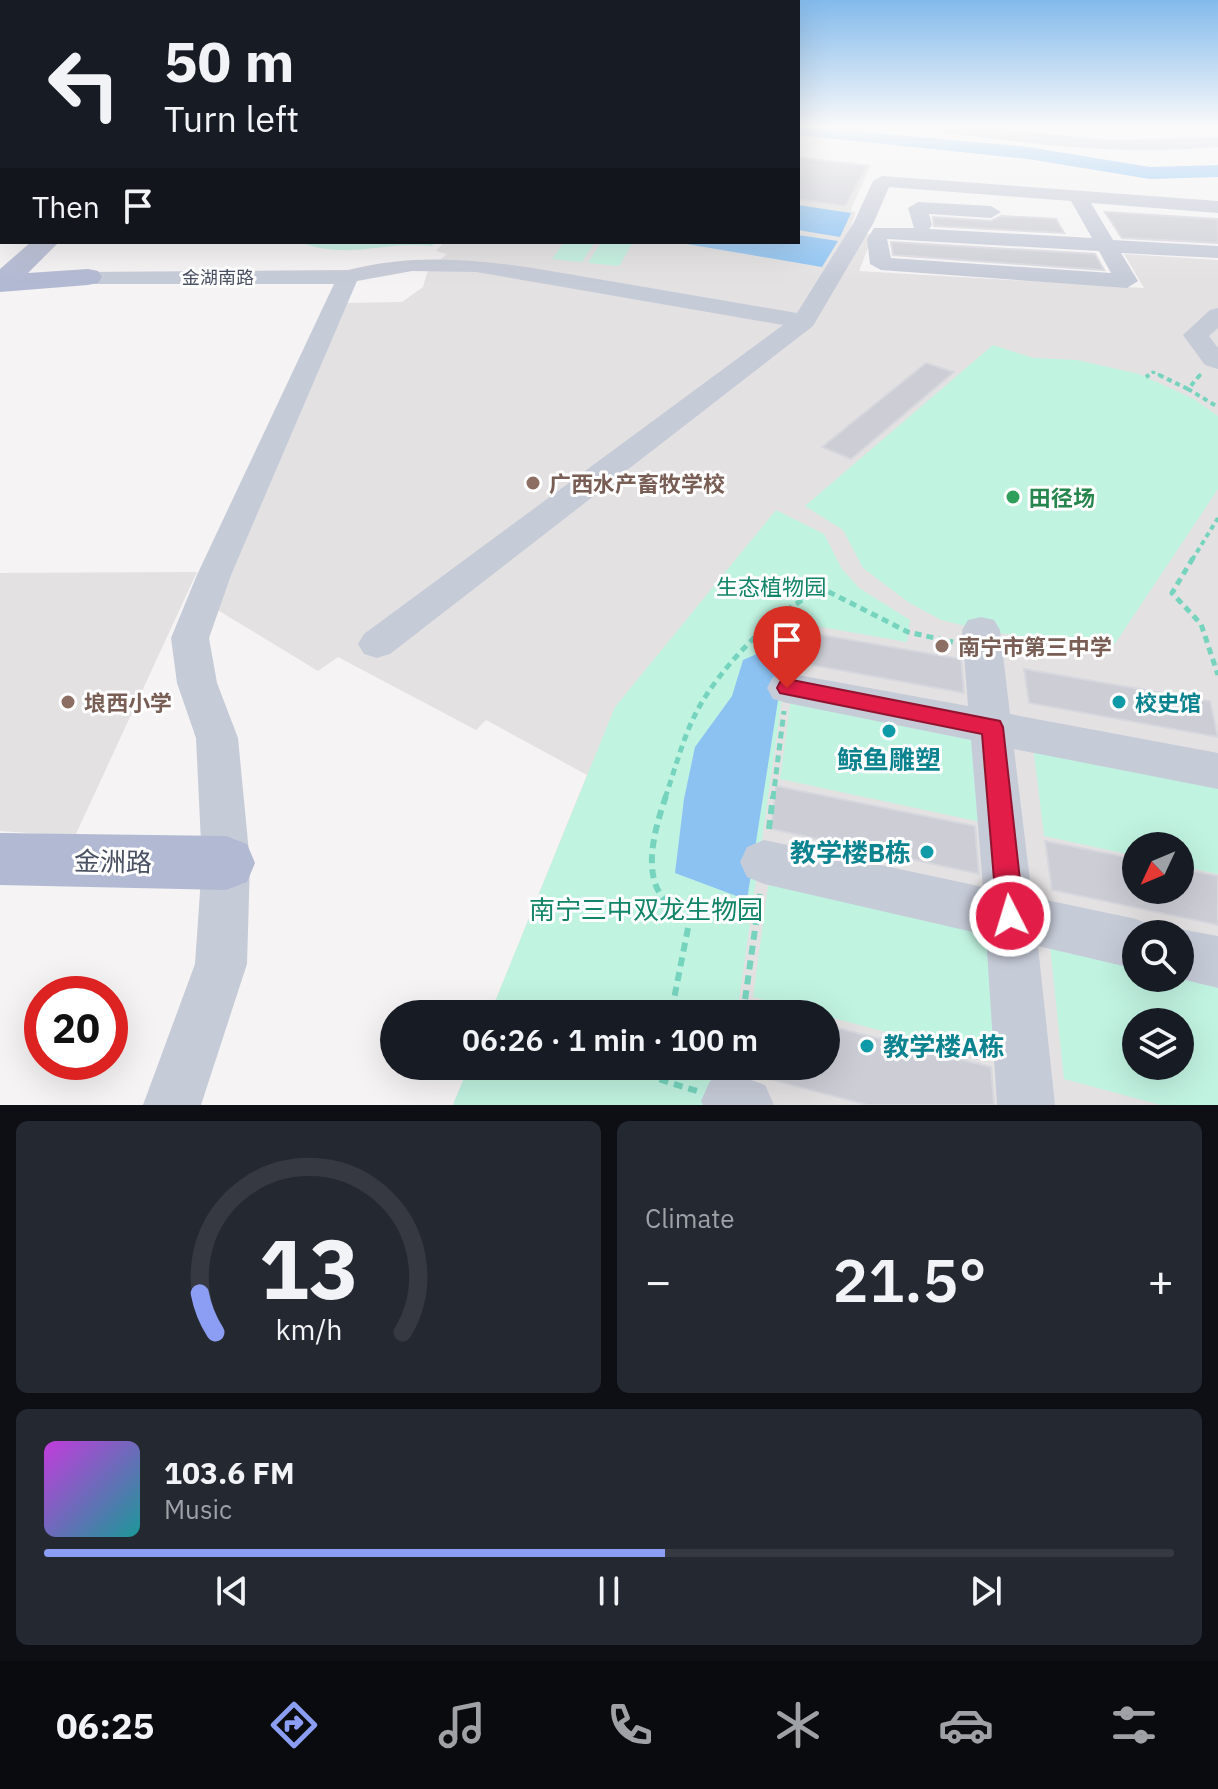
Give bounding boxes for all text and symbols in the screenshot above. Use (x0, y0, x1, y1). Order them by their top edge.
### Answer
text: 50 m (164, 25, 294, 97)
icon: left (32, 32, 136, 136)
text: Turn left (164, 95, 299, 142)
icon: arrive (116, 184, 160, 228)
text: Then (32, 187, 100, 226)
street label: 金湖南路 (182, 266, 254, 289)
place label: 广西水产畜牧学校 (549, 469, 725, 498)
marker: 广西水产畜牧学校 (524, 474, 542, 492)
place label: 田径场 (1029, 483, 1095, 512)
marker: 田径场 (1004, 488, 1022, 506)
park label: 生态植物园 (716, 572, 826, 601)
pin (753, 606, 821, 688)
icon: arrive (765, 618, 809, 662)
place label: 南宁市第三中学 (958, 632, 1112, 661)
marker: 南宁市第三中学 (933, 637, 951, 655)
place label: 埌西小学 (84, 688, 172, 717)
place label: 校史馆 (1135, 688, 1201, 717)
marker: 埌西小学 (59, 693, 77, 711)
marker: 校史馆 (1110, 693, 1128, 711)
marker: 鲸鱼雕塑 (880, 722, 898, 740)
place label: 鲸鱼雕塑 (837, 742, 941, 776)
north arrow (1122, 832, 1194, 904)
map controls (1122, 832, 1194, 1080)
place label: 教学楼B栋 (790, 835, 911, 869)
street label: 金洲路 (74, 843, 152, 879)
marker: 教学楼B栋 (918, 843, 936, 861)
position arrow (968, 874, 1052, 958)
park label: 南宁三中双龙生物园 (529, 892, 763, 926)
button: search (1122, 920, 1194, 992)
speed limit sign: 20 (24, 976, 128, 1080)
button: layers (1122, 1008, 1194, 1080)
text: 06:26 · 1 min · 100 m (462, 1020, 758, 1059)
place label: 教学楼A栋 (883, 1029, 1005, 1063)
marker: 教学楼A栋 (858, 1037, 876, 1055)
text: Climate (645, 1201, 735, 1235)
text: 13 (259, 1214, 358, 1322)
text: 21.5° (832, 1240, 987, 1319)
text: − (645, 1252, 671, 1309)
text: + (1148, 1252, 1174, 1309)
text: km/h (275, 1311, 342, 1348)
text: 103.6 FM (164, 1453, 295, 1492)
text: Music (164, 1492, 232, 1526)
icon: previous (210, 1569, 254, 1613)
icon: pause (587, 1569, 631, 1613)
icon: next (964, 1569, 1008, 1613)
icon: directions (266, 1697, 322, 1753)
icon: music (434, 1697, 490, 1753)
icon: phone (602, 1697, 658, 1753)
icon: climate (770, 1697, 826, 1753)
icon: car (938, 1697, 994, 1753)
icon: filters (1106, 1697, 1162, 1753)
text: 06:25 (56, 1702, 154, 1749)

